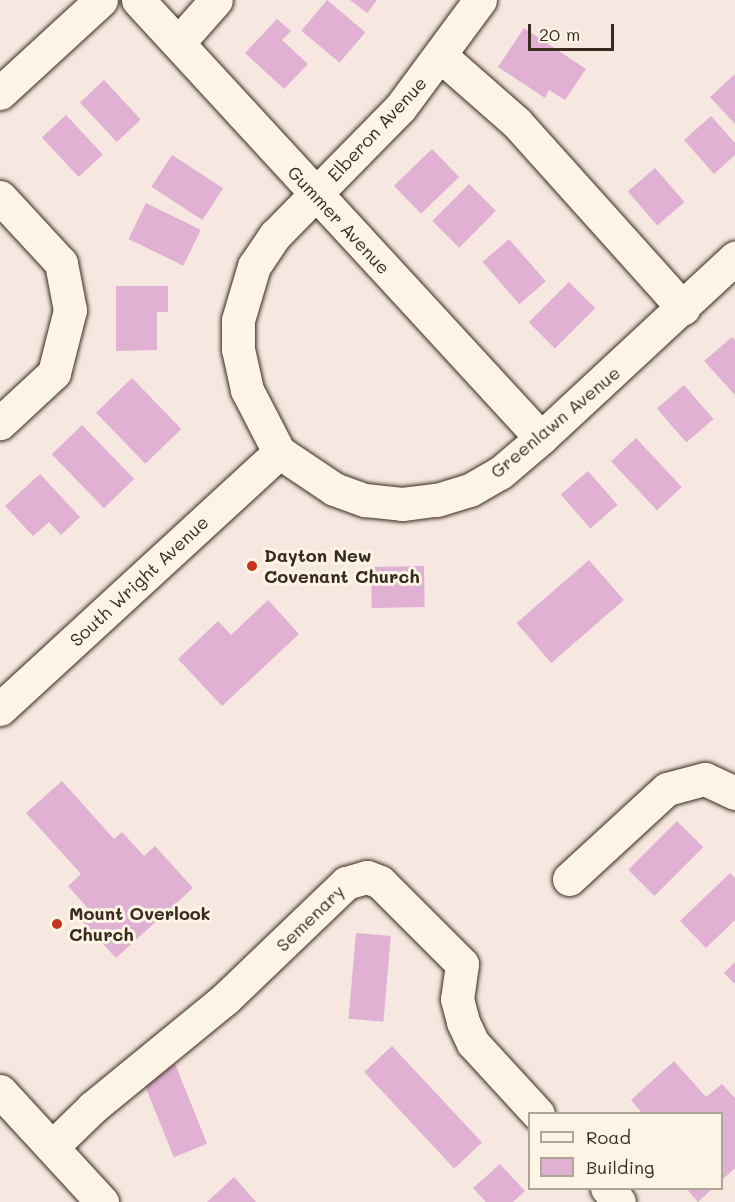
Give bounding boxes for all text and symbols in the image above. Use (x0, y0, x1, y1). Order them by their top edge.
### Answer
scale bar (531, 12, 616, 50)
text: 20 m (539, 22, 580, 46)
street label: Elberon Avenue (323, 72, 431, 186)
street label: Gummer Avenue (283, 161, 395, 279)
street label: Greenlawn Avenue (486, 362, 624, 482)
street label: South Wright Avenue (65, 511, 213, 651)
place label: Dayton New Covenant Church (264, 545, 420, 588)
marker: Dayton New Covenant Church (245, 559, 259, 573)
street label: Semenary (271, 880, 349, 956)
place label: Mount Overlook Church (69, 903, 210, 946)
marker: Mount Overlook Church (50, 917, 64, 931)
legend (528, 1112, 723, 1190)
text: Road (586, 1125, 631, 1149)
text: Building (586, 1155, 654, 1179)

